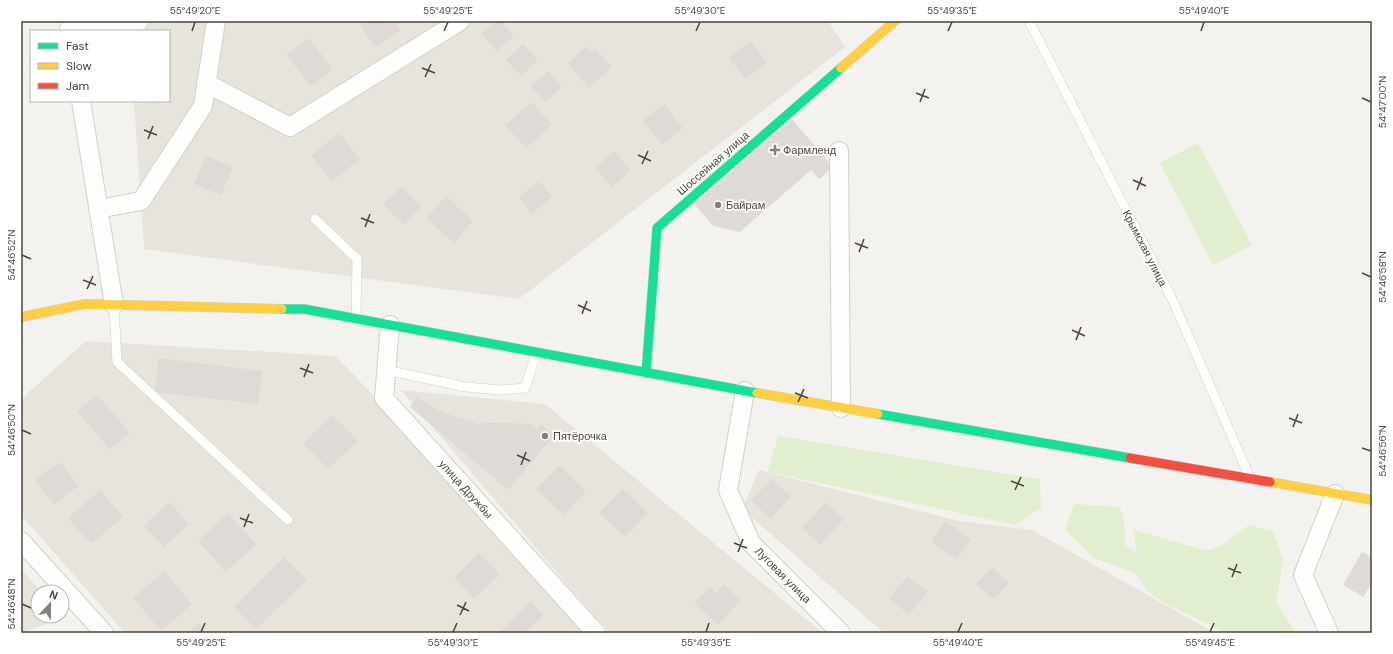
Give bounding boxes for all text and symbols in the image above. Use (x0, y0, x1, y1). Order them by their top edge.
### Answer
text: 55°49'20"E (170, 4, 221, 17)
text: 55°49'25"E (423, 4, 473, 17)
text: 55°49'30"E (675, 4, 726, 17)
text: 55°49'35"E (927, 4, 977, 17)
text: 55°49'40"E (1179, 4, 1230, 17)
legend (30, 30, 170, 102)
text: Fast (66, 38, 89, 54)
text: Slow (66, 58, 92, 74)
text: 54°47'00"N (1376, 76, 1389, 128)
text: Jam (66, 78, 89, 94)
street label: Шоссейная улица (674, 127, 753, 198)
place label: Фармленд (783, 143, 837, 157)
marker: Фармленд (770, 145, 780, 155)
place label: Байрам (726, 198, 765, 212)
marker: Байрам (713, 200, 723, 210)
street label: Крымская улица (1120, 207, 1171, 289)
text: 54°46'52"N (5, 230, 18, 280)
text: 54°46'58"N (1376, 251, 1389, 303)
text: 54°46'50"N (5, 404, 18, 456)
text: 54°46'56"N (1376, 425, 1389, 477)
place label: Пятёрочка (553, 429, 608, 443)
marker: Пятёрочка (540, 431, 550, 441)
street label: улица Дружбы (436, 457, 496, 521)
street label: Луговая улица (752, 544, 815, 607)
text: 54°46'48"N (5, 578, 18, 629)
north arrow (30, 584, 70, 624)
text: N (47, 587, 60, 603)
text: 55°49'25"E (176, 636, 226, 649)
text: 55°49'30"E (428, 636, 479, 649)
text: 55°49'35"E (681, 636, 731, 649)
text: 55°49'40"E (933, 636, 984, 649)
text: 55°49'45"E (1185, 636, 1235, 649)

